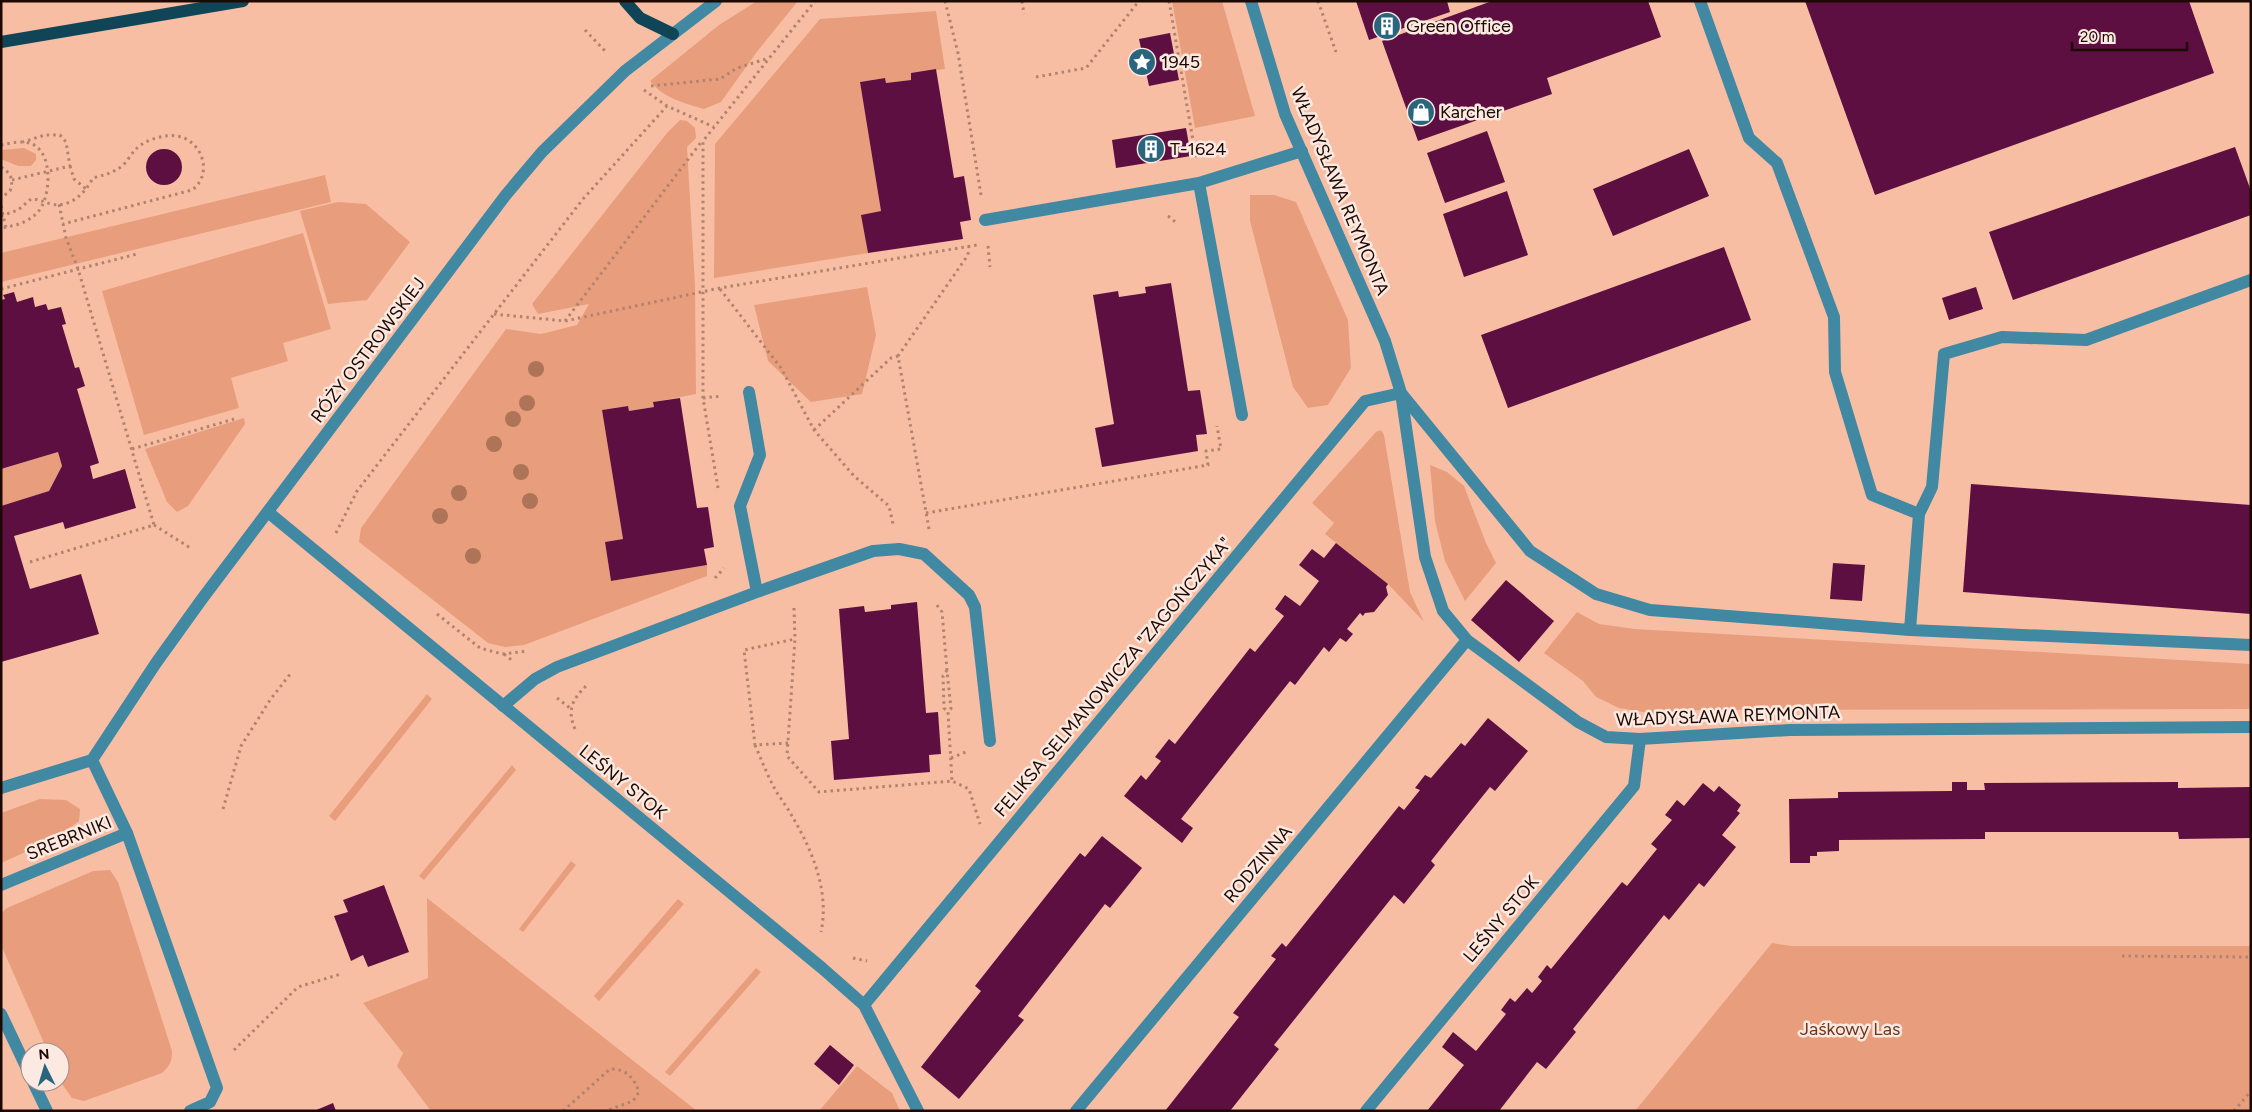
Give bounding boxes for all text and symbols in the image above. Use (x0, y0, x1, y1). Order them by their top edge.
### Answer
building icon: Green Office (1372, 11, 1402, 41)
place label: Green Office (1406, 15, 1511, 37)
scale bar (2072, 20, 2187, 52)
text: 20 m (2080, 28, 2114, 46)
place icon: 1945 (1127, 47, 1157, 77)
place label: 1945 (1161, 51, 1200, 73)
street label: WŁADYSŁAWA REYMONTA (1286, 84, 1394, 298)
shop icon: Karcher (1406, 97, 1436, 127)
place label: Karcher (1440, 101, 1502, 123)
building icon: T-1624 (1136, 134, 1166, 164)
place label: T-1624 (1170, 138, 1226, 160)
street label: RÓŻY OSTROWSKIEJ (306, 273, 430, 427)
street label: FELIKSA SELMANOWICZA "ZAGOŃCZYKA" (990, 533, 1236, 821)
street label: WŁADYSŁAWA REYMONTA (1616, 701, 1840, 731)
street label: LEŚNY STOK (575, 740, 671, 824)
street label: SREBRNIKI (23, 811, 115, 865)
street label: RODZINNA (1219, 821, 1297, 907)
street label: LEŚNY STOK (1458, 871, 1544, 967)
park label: Jaśkowy Las (1800, 1018, 1900, 1040)
north arrow (20, 1042, 70, 1092)
text: N (38, 1046, 50, 1063)

